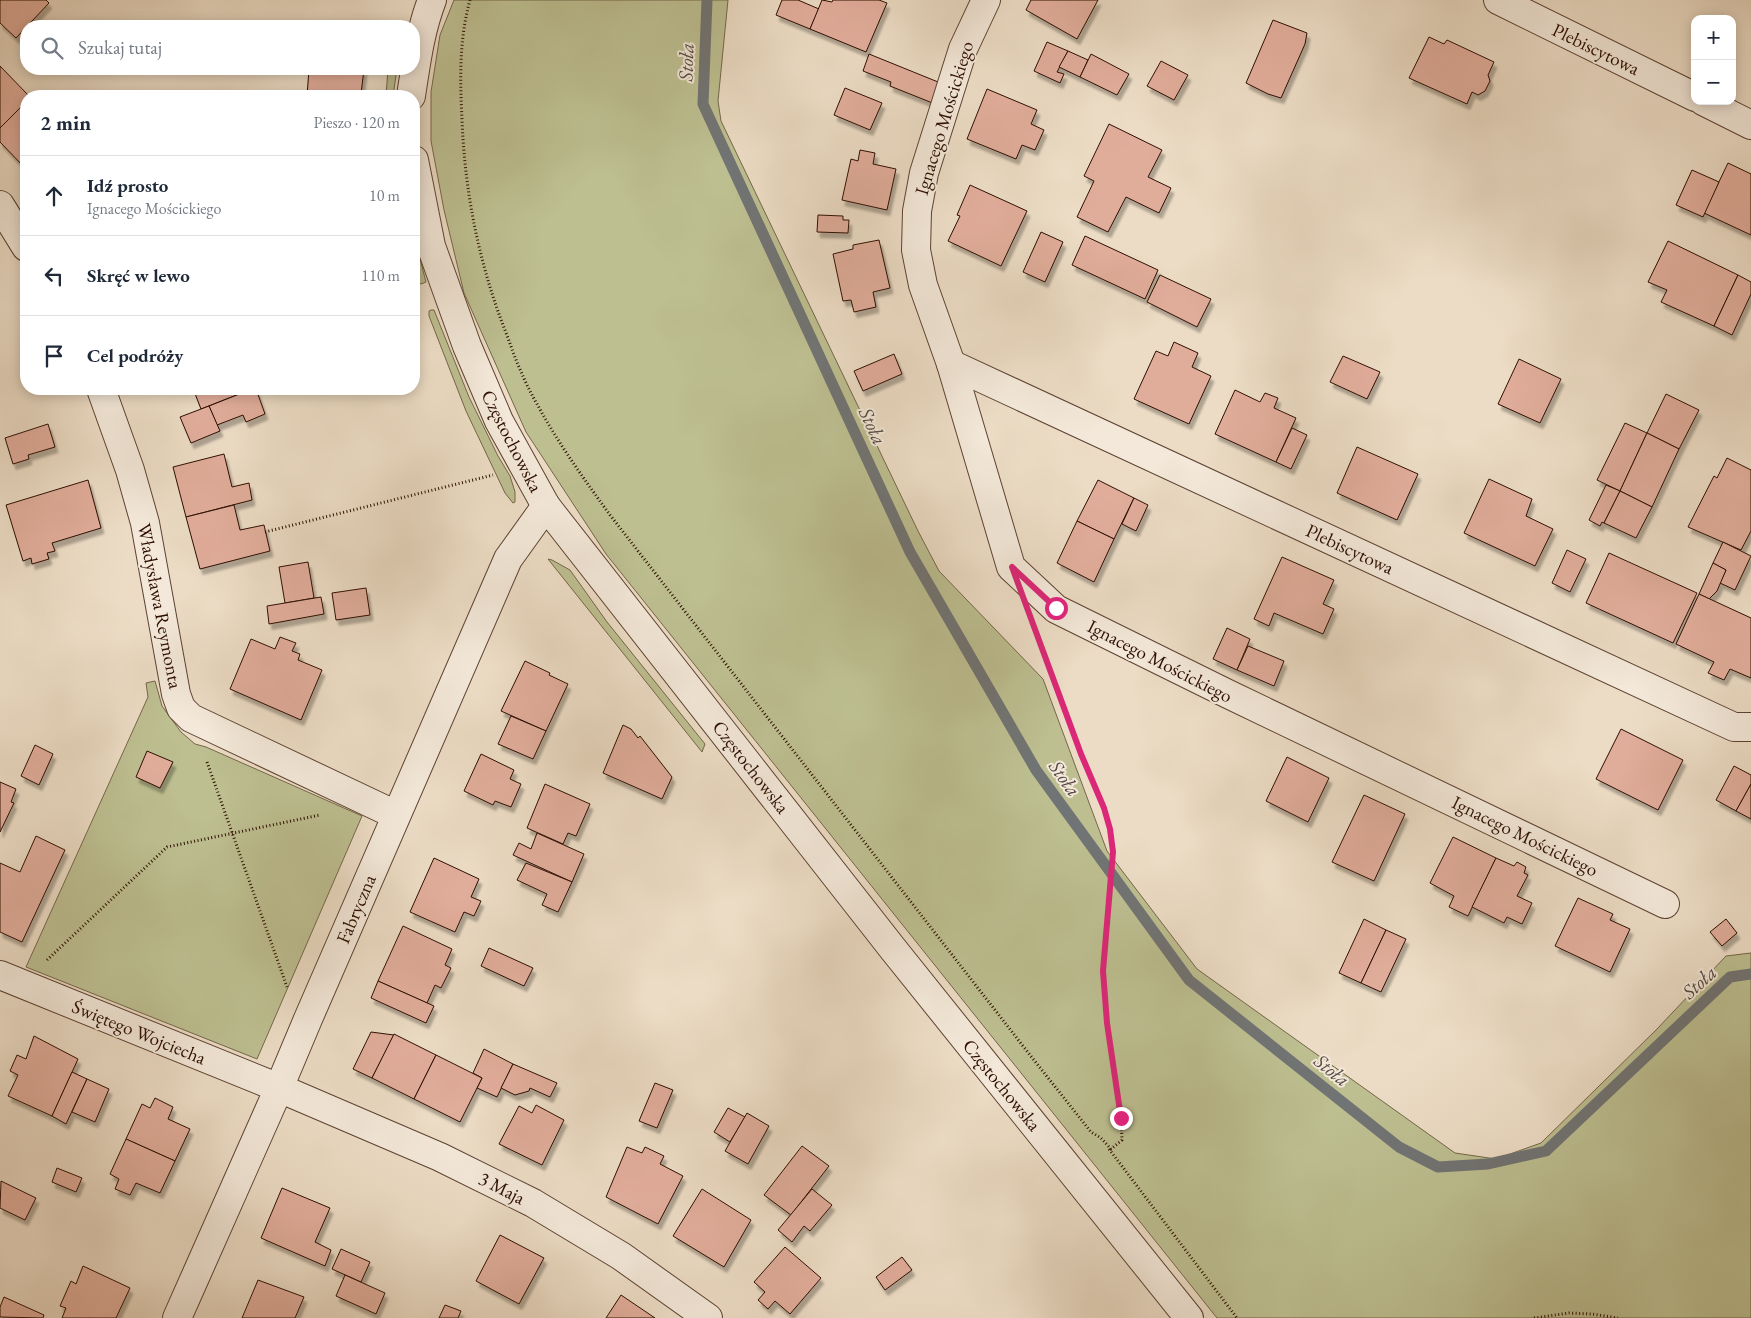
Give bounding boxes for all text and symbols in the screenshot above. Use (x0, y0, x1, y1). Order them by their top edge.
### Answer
map controls (1691, 15, 1736, 105)
button: + (1691, 15, 1736, 60)
street label: Plebiscytowa (1548, 17, 1644, 81)
search box (20, 20, 420, 75)
icon: search (38, 34, 66, 62)
text: Szukaj tutaj (78, 35, 162, 60)
street label: Ignacego Mościckiego (909, 38, 979, 198)
water label: Stoła (672, 42, 700, 83)
button: − (1691, 60, 1736, 105)
text: 2 min (40, 109, 91, 136)
text: Pieszo · 120 m (314, 112, 400, 133)
text: Idź prosto (87, 173, 168, 198)
icon: ahead (40, 182, 68, 210)
text: 10 m (369, 185, 400, 206)
text: Ignacego Mościckiego (87, 198, 221, 219)
icon: left (40, 262, 68, 290)
text: Skręć w lewo (87, 263, 190, 288)
text: 110 m (361, 265, 400, 286)
icon: arrive (40, 342, 68, 370)
text: Cel podróży (87, 343, 183, 368)
street label: Częstochowska (475, 386, 549, 497)
water label: Stoła (853, 402, 893, 449)
street label: Plebiscytowa (1302, 518, 1398, 580)
street label: Władysława Reymonta (132, 521, 188, 691)
route start (1045, 597, 1068, 620)
street label: Ignacego Mościckiego (1083, 614, 1237, 708)
street label: Częstochowska (707, 715, 795, 819)
water label: Stoła (1043, 754, 1087, 801)
street label: Ignacego Mościckiego (1448, 790, 1602, 882)
street label: Fabryczna (330, 870, 382, 947)
water label: Stoła (1675, 959, 1722, 1005)
street label: Świętego Wojciecha (68, 994, 210, 1070)
street label: Częstochowska (957, 1034, 1047, 1137)
water label: Stoła (1308, 1047, 1355, 1092)
route end (1110, 1107, 1133, 1130)
street label: 3 Maja (475, 1166, 530, 1210)

